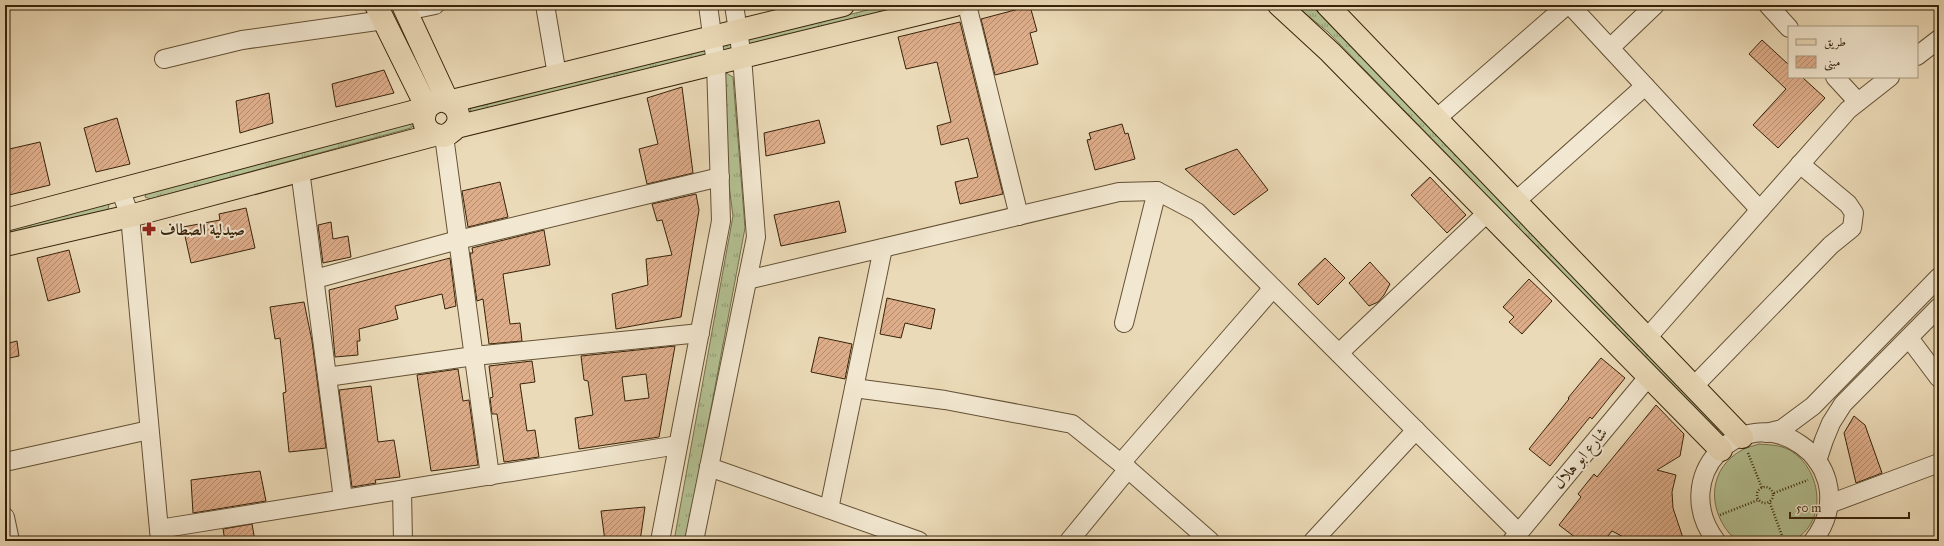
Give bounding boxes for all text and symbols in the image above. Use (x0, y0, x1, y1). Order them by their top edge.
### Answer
legend (1788, 26, 1918, 78)
text: طريق (1824, 35, 1846, 50)
text: مبنى (1824, 55, 1840, 71)
place label: صيدلية الصطاف (160, 220, 245, 239)
pharmacy icon: صيدلية الصطاف (141, 221, 157, 237)
street label: شارع ابو هلال (1549, 423, 1614, 495)
scale bar (1790, 494, 1909, 520)
text: 50 m (1796, 501, 1821, 515)

